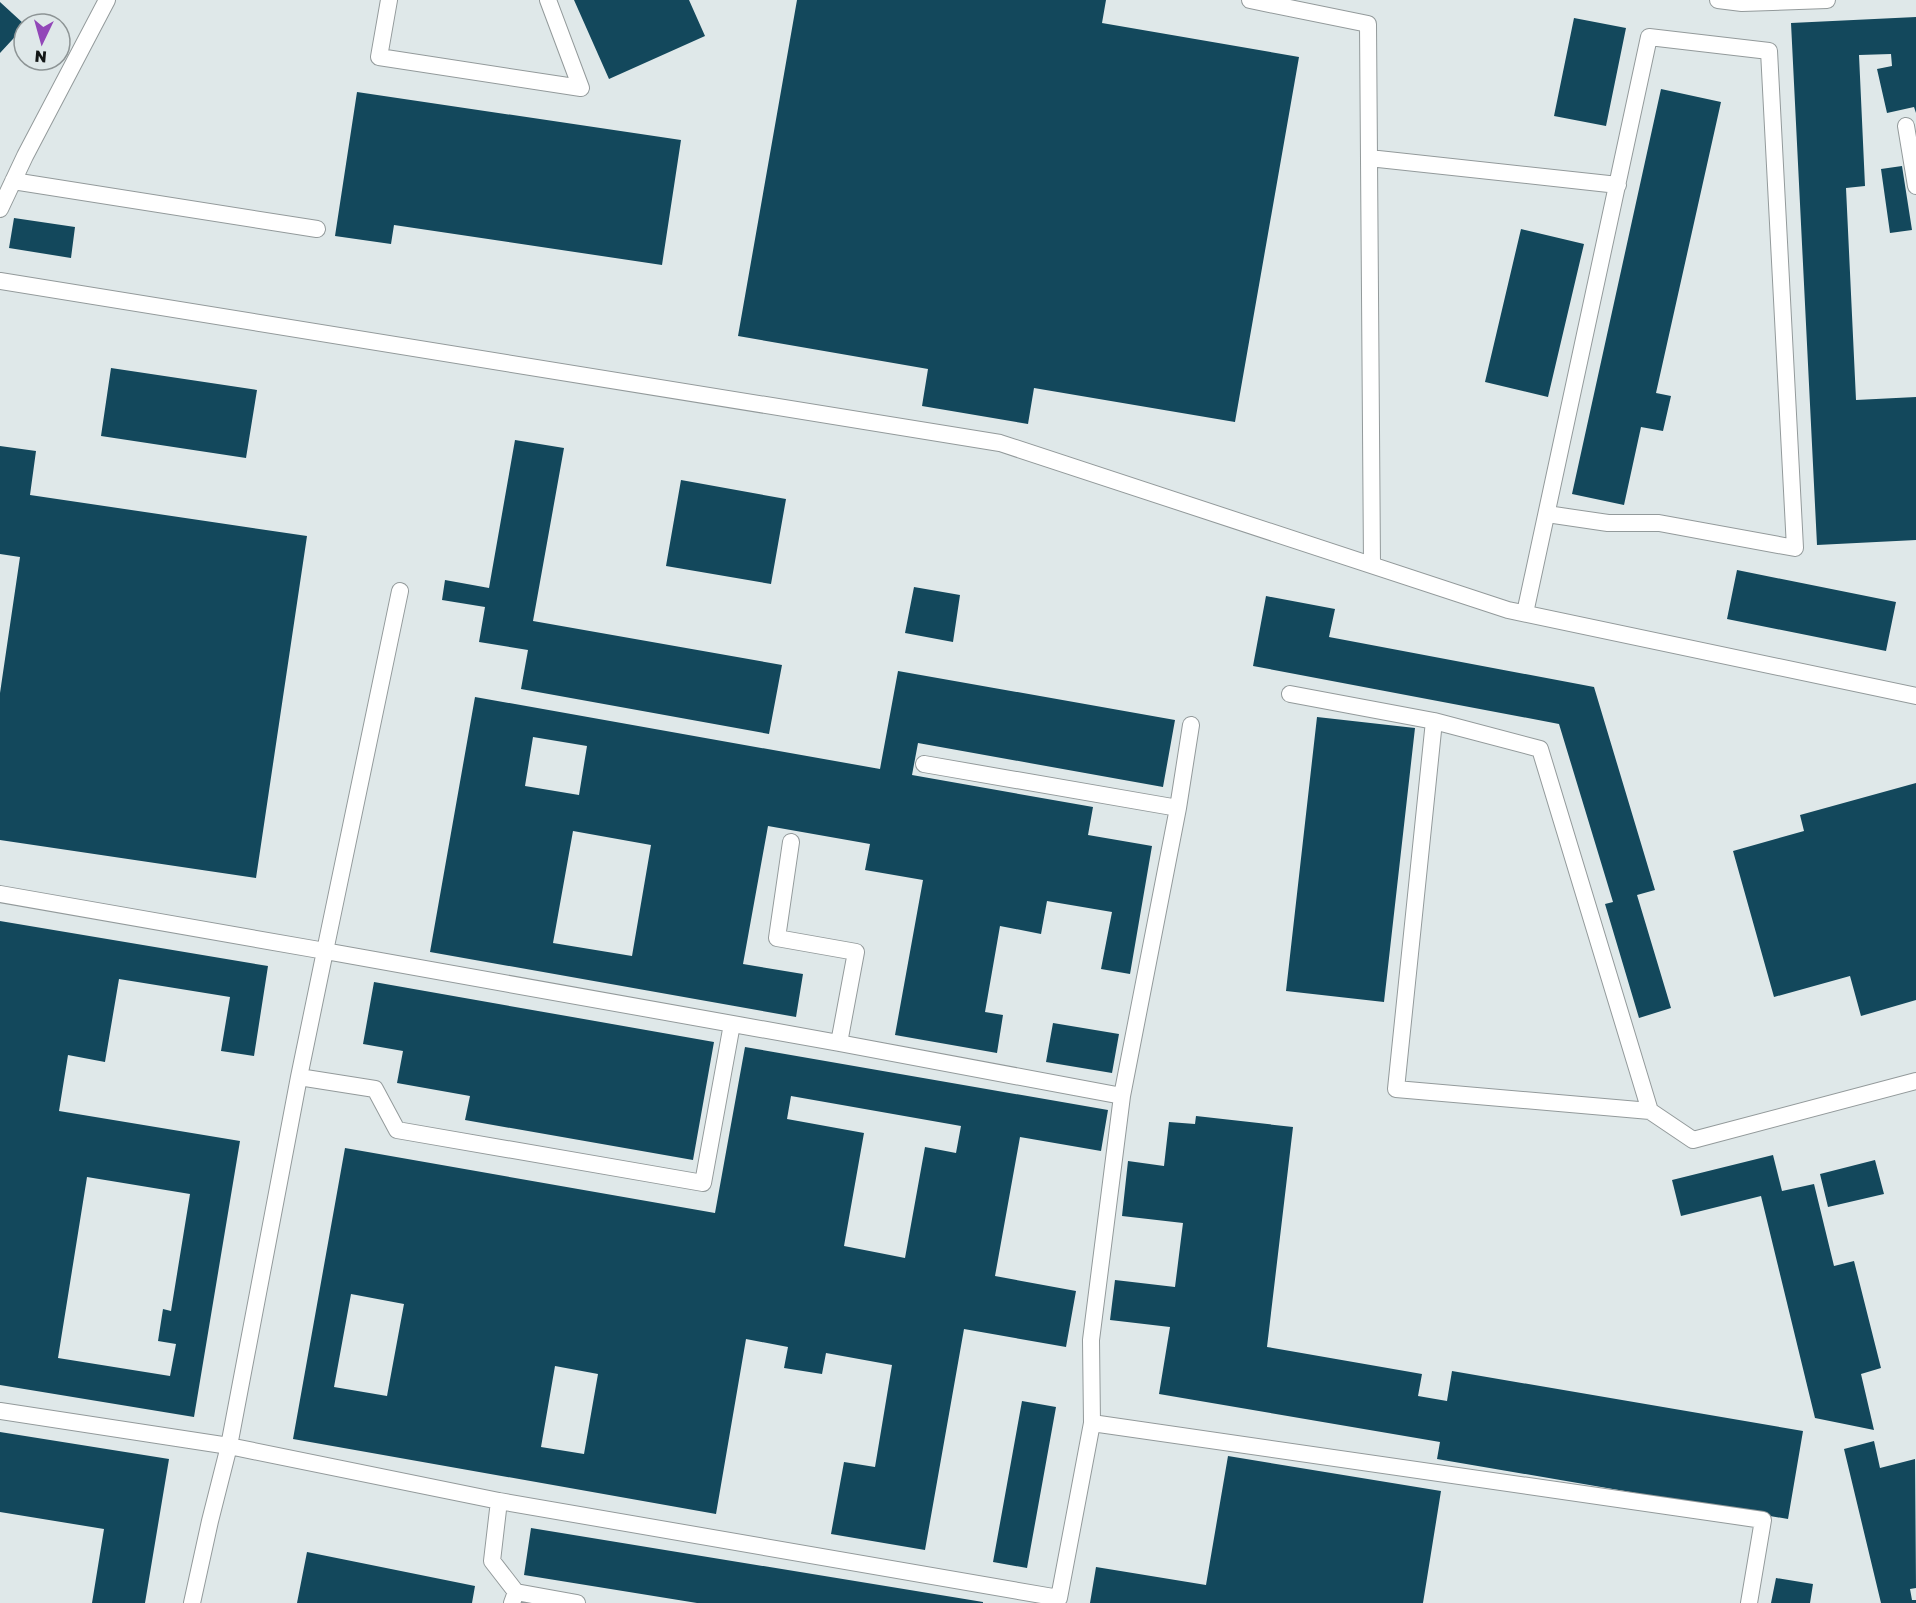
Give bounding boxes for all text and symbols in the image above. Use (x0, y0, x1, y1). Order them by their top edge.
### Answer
north arrow (12, 12, 72, 72)
text: N (34, 46, 48, 67)

